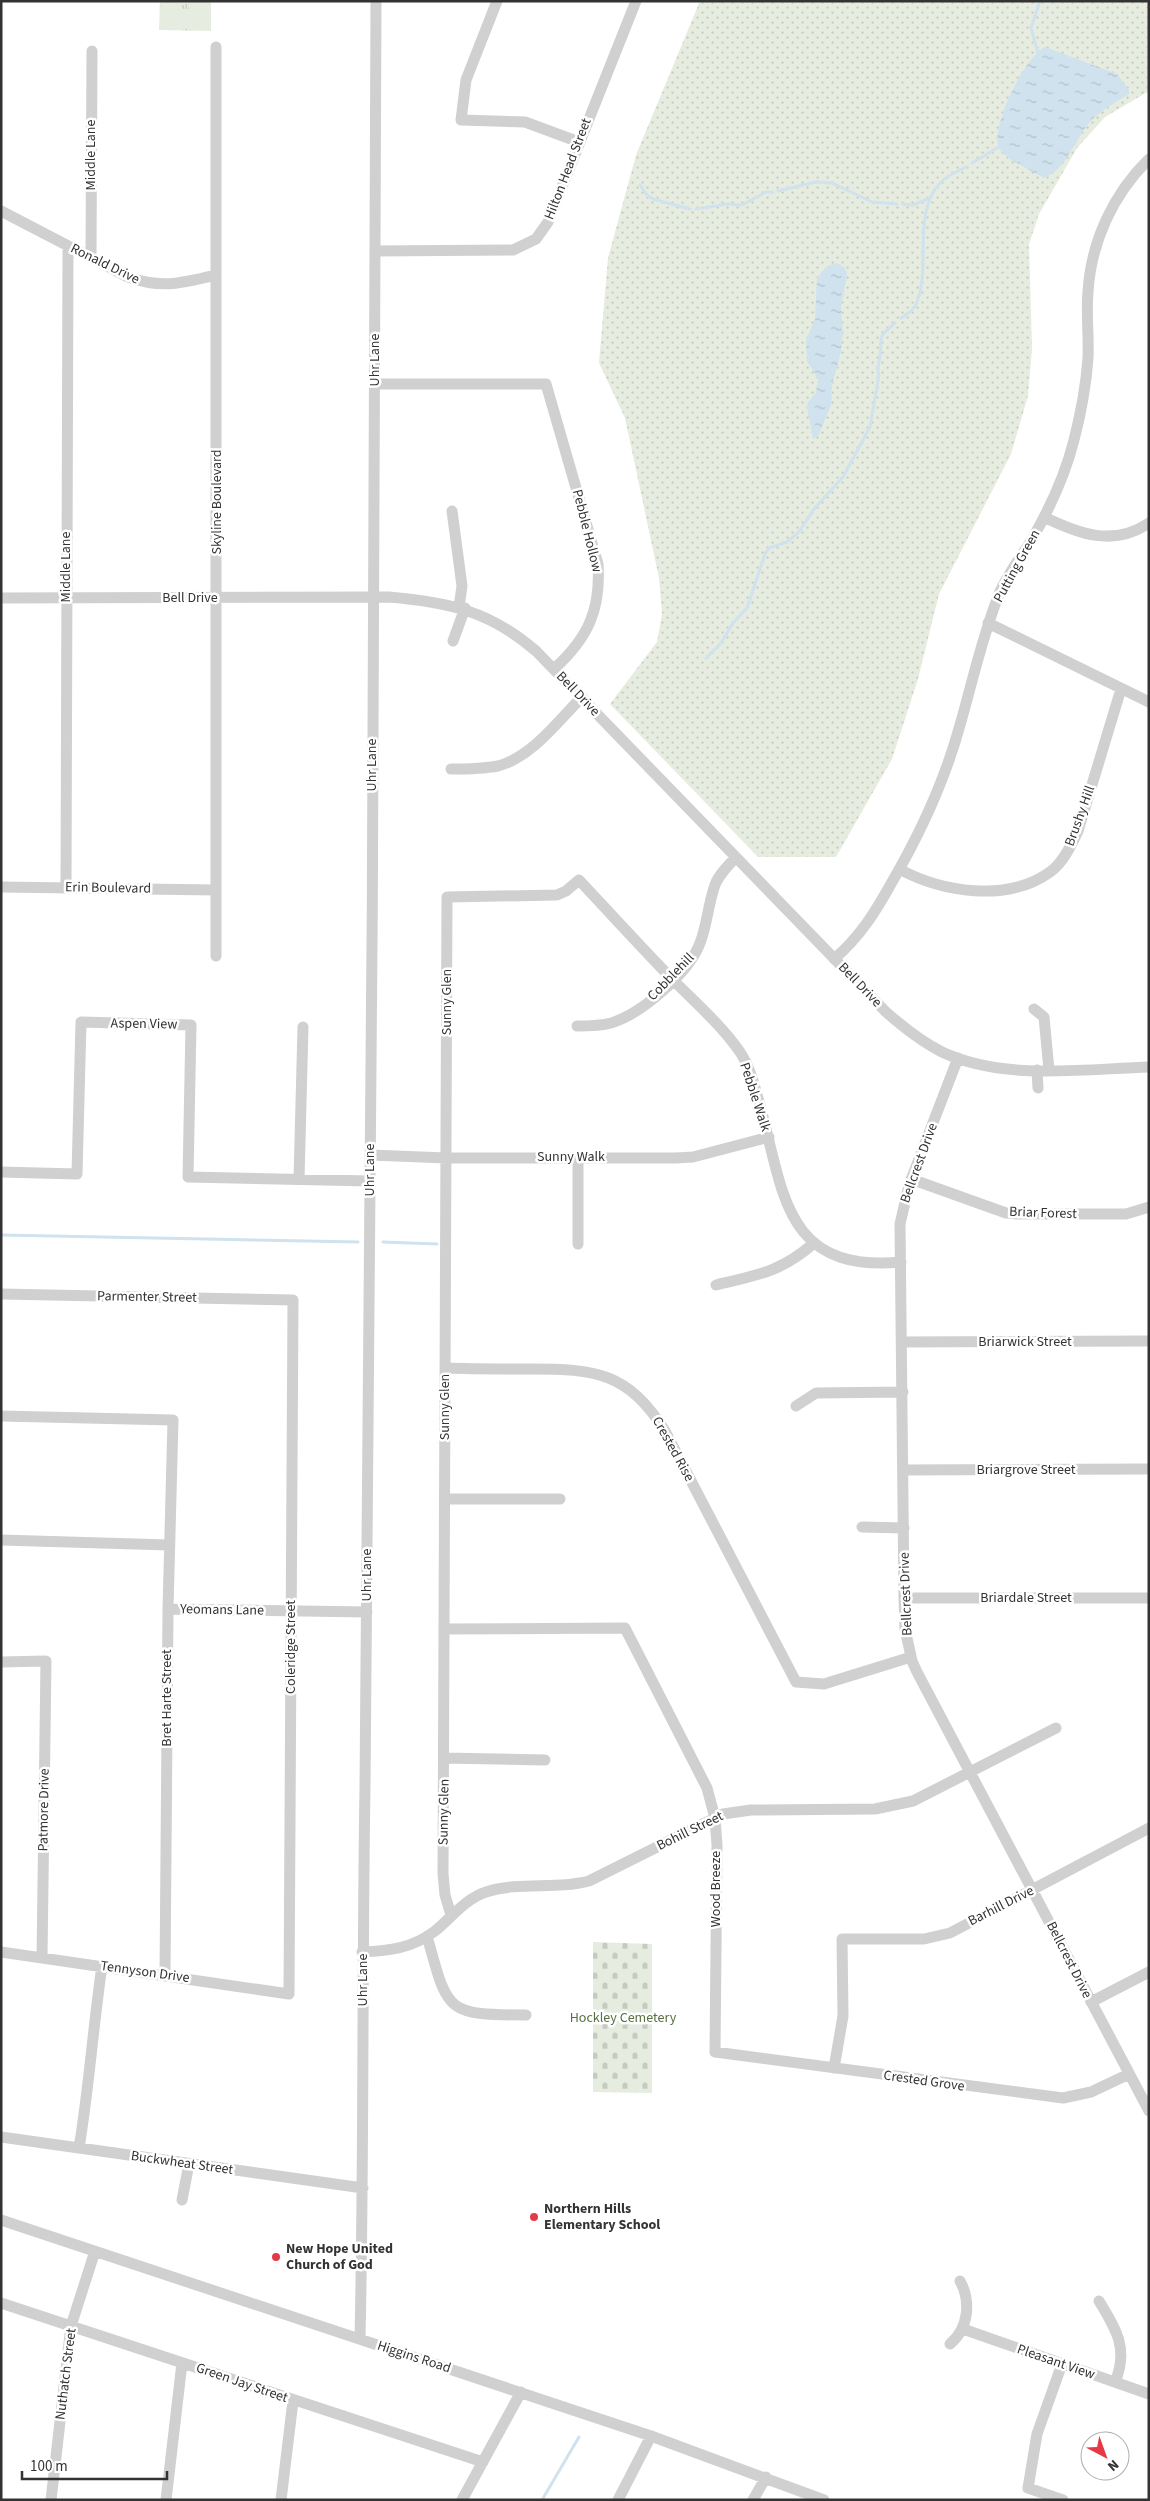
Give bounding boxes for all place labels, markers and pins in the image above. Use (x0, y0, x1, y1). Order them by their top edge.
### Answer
place label: Northern Hills Elementary School (544, 2199, 660, 2235)
marker: Northern Hills Elementary School (528, 2211, 540, 2223)
place label: New Hope United Church of God (286, 2239, 393, 2275)
marker: New Hope United Church of God (270, 2251, 282, 2263)

